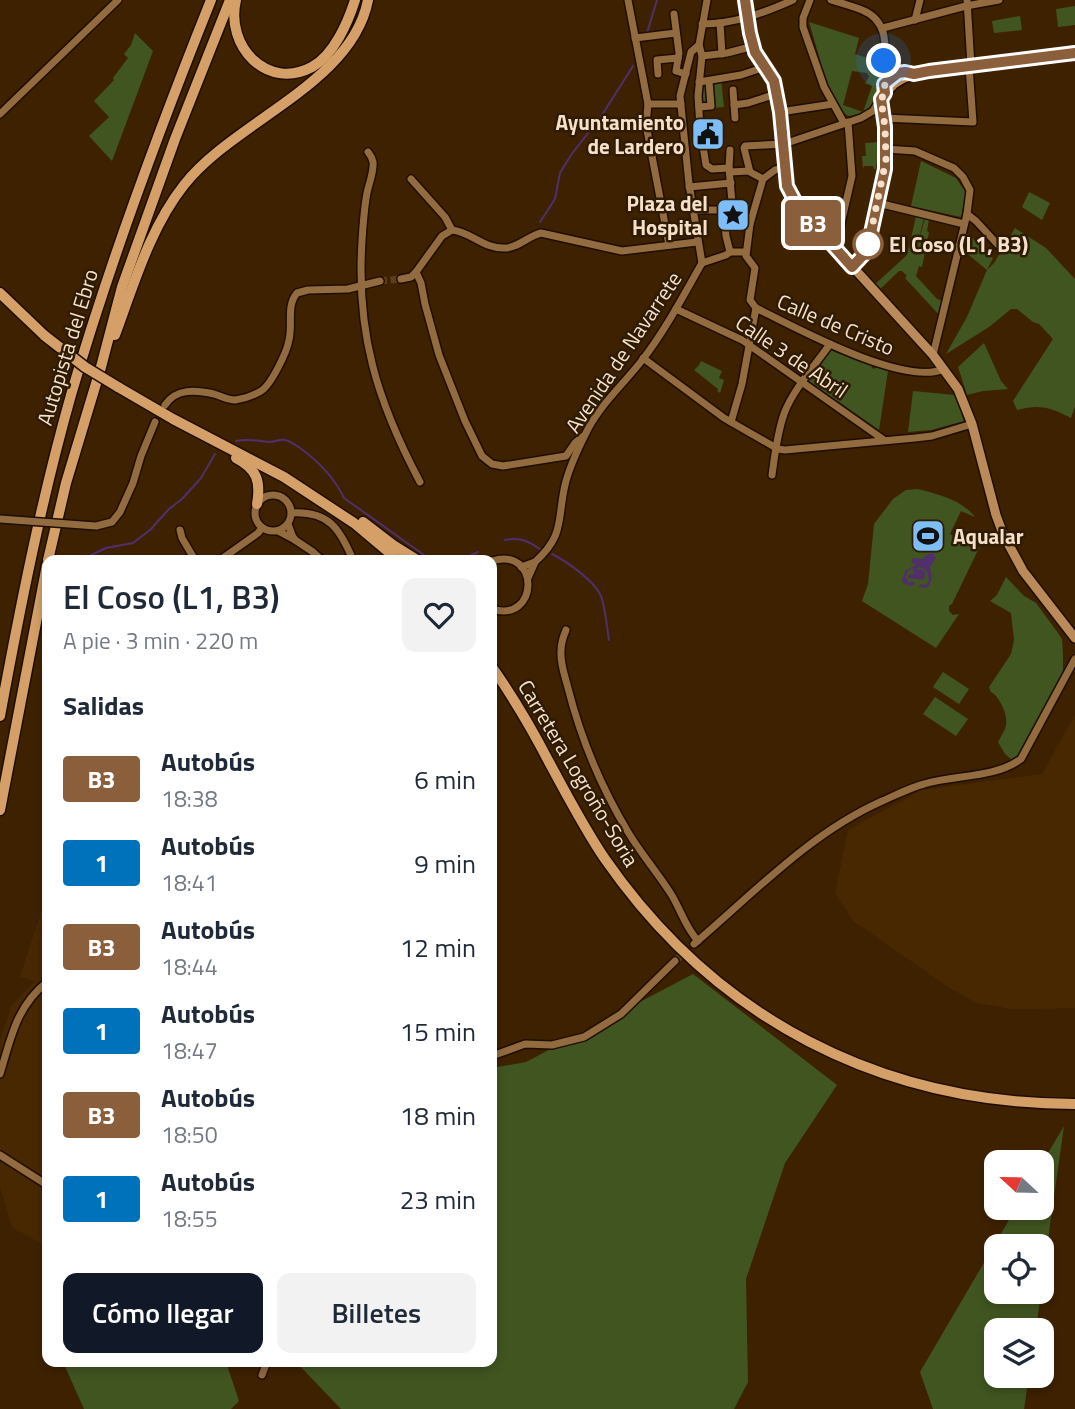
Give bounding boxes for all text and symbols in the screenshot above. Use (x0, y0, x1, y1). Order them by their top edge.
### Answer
your location (866, 43, 901, 78)
place label: Ayuntamiento de Lardero (555, 106, 684, 162)
public building icon: Ayuntamiento de Lardero (689, 115, 727, 153)
place label: Plaza del Hospital (626, 187, 708, 243)
place icon: Plaza del Hospital (714, 196, 752, 234)
line badge: B3 (782, 200, 844, 246)
text: B3 (799, 205, 827, 241)
place label: El Coso (L1, B3) (889, 228, 1028, 260)
marker: El Coso (L1, B3) (853, 229, 883, 259)
street label: Autopista del Ebro (28, 265, 106, 429)
street label: Avenida de Navarrete (557, 265, 689, 439)
street label: Calle de Cristo (772, 285, 900, 363)
street label: Calle 3 de Abril (729, 306, 855, 406)
sports icon: Aqualar (909, 517, 947, 555)
place label: Aqualar (953, 520, 1024, 552)
text: El Coso (L1, B3) (63, 572, 280, 622)
button: heart (402, 578, 476, 652)
text: A pie · 3 min · 220 m (63, 623, 258, 658)
street label: Carretera Logroño-Soria (510, 673, 648, 873)
text: Salidas (63, 686, 144, 725)
text: Autobús (161, 742, 255, 781)
text: 6 min (414, 760, 476, 799)
text: B3 (87, 761, 116, 797)
text: 18:38 (161, 781, 218, 816)
text: Autobús (161, 826, 255, 865)
text: 9 min (414, 844, 476, 883)
text: 1 (95, 845, 108, 881)
text: 18:41 (161, 865, 218, 900)
text: Autobús (161, 910, 255, 949)
text: 12 min (400, 928, 476, 967)
text: B3 (87, 929, 116, 965)
text: 18:44 (161, 949, 218, 984)
text: Autobús (161, 994, 255, 1033)
text: 15 min (400, 1012, 476, 1051)
text: 1 (95, 1013, 108, 1049)
text: 18:47 (161, 1033, 218, 1068)
text: Autobús (161, 1078, 255, 1117)
text: 18 min (400, 1096, 476, 1135)
text: B3 (87, 1097, 116, 1133)
text: 18:50 (161, 1117, 218, 1152)
north arrow (984, 1150, 1054, 1220)
map controls (984, 1150, 1054, 1388)
text: Autobús (161, 1162, 255, 1201)
text: 23 min (400, 1180, 476, 1219)
text: 1 (95, 1181, 108, 1217)
text: 18:55 (161, 1201, 218, 1236)
button: locate (984, 1234, 1054, 1304)
button: Cómo llegar (63, 1273, 263, 1353)
button: Billetes (277, 1273, 476, 1353)
button: layers (984, 1318, 1054, 1388)

